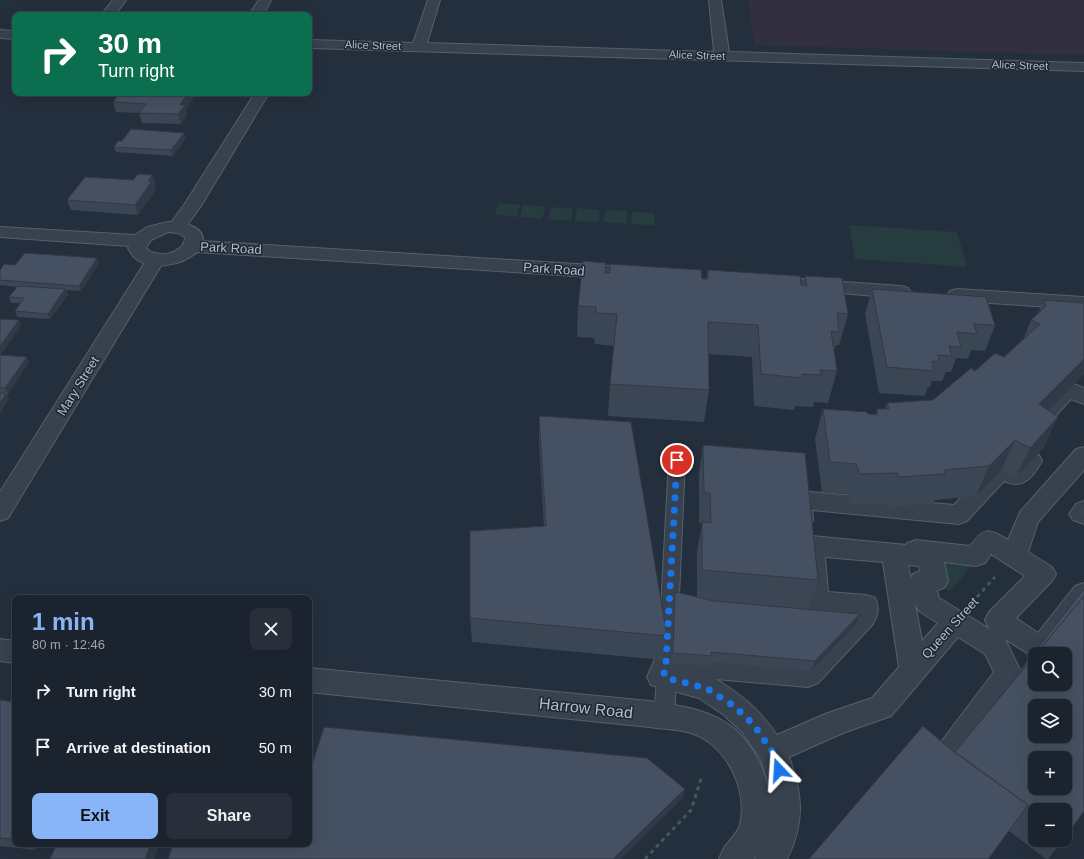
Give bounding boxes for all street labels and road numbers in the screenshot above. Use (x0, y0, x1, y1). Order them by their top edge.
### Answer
street label: Alice Street (345, 38, 401, 52)
street label: Alice Street (669, 48, 725, 62)
street label: Alice Street (992, 58, 1048, 72)
street label: Park Road (200, 239, 262, 257)
street label: Park Road (523, 259, 585, 279)
street label: Mary Street (54, 353, 102, 418)
street label: Queen Street (919, 594, 982, 662)
street label: Harrow Road (538, 695, 634, 721)

